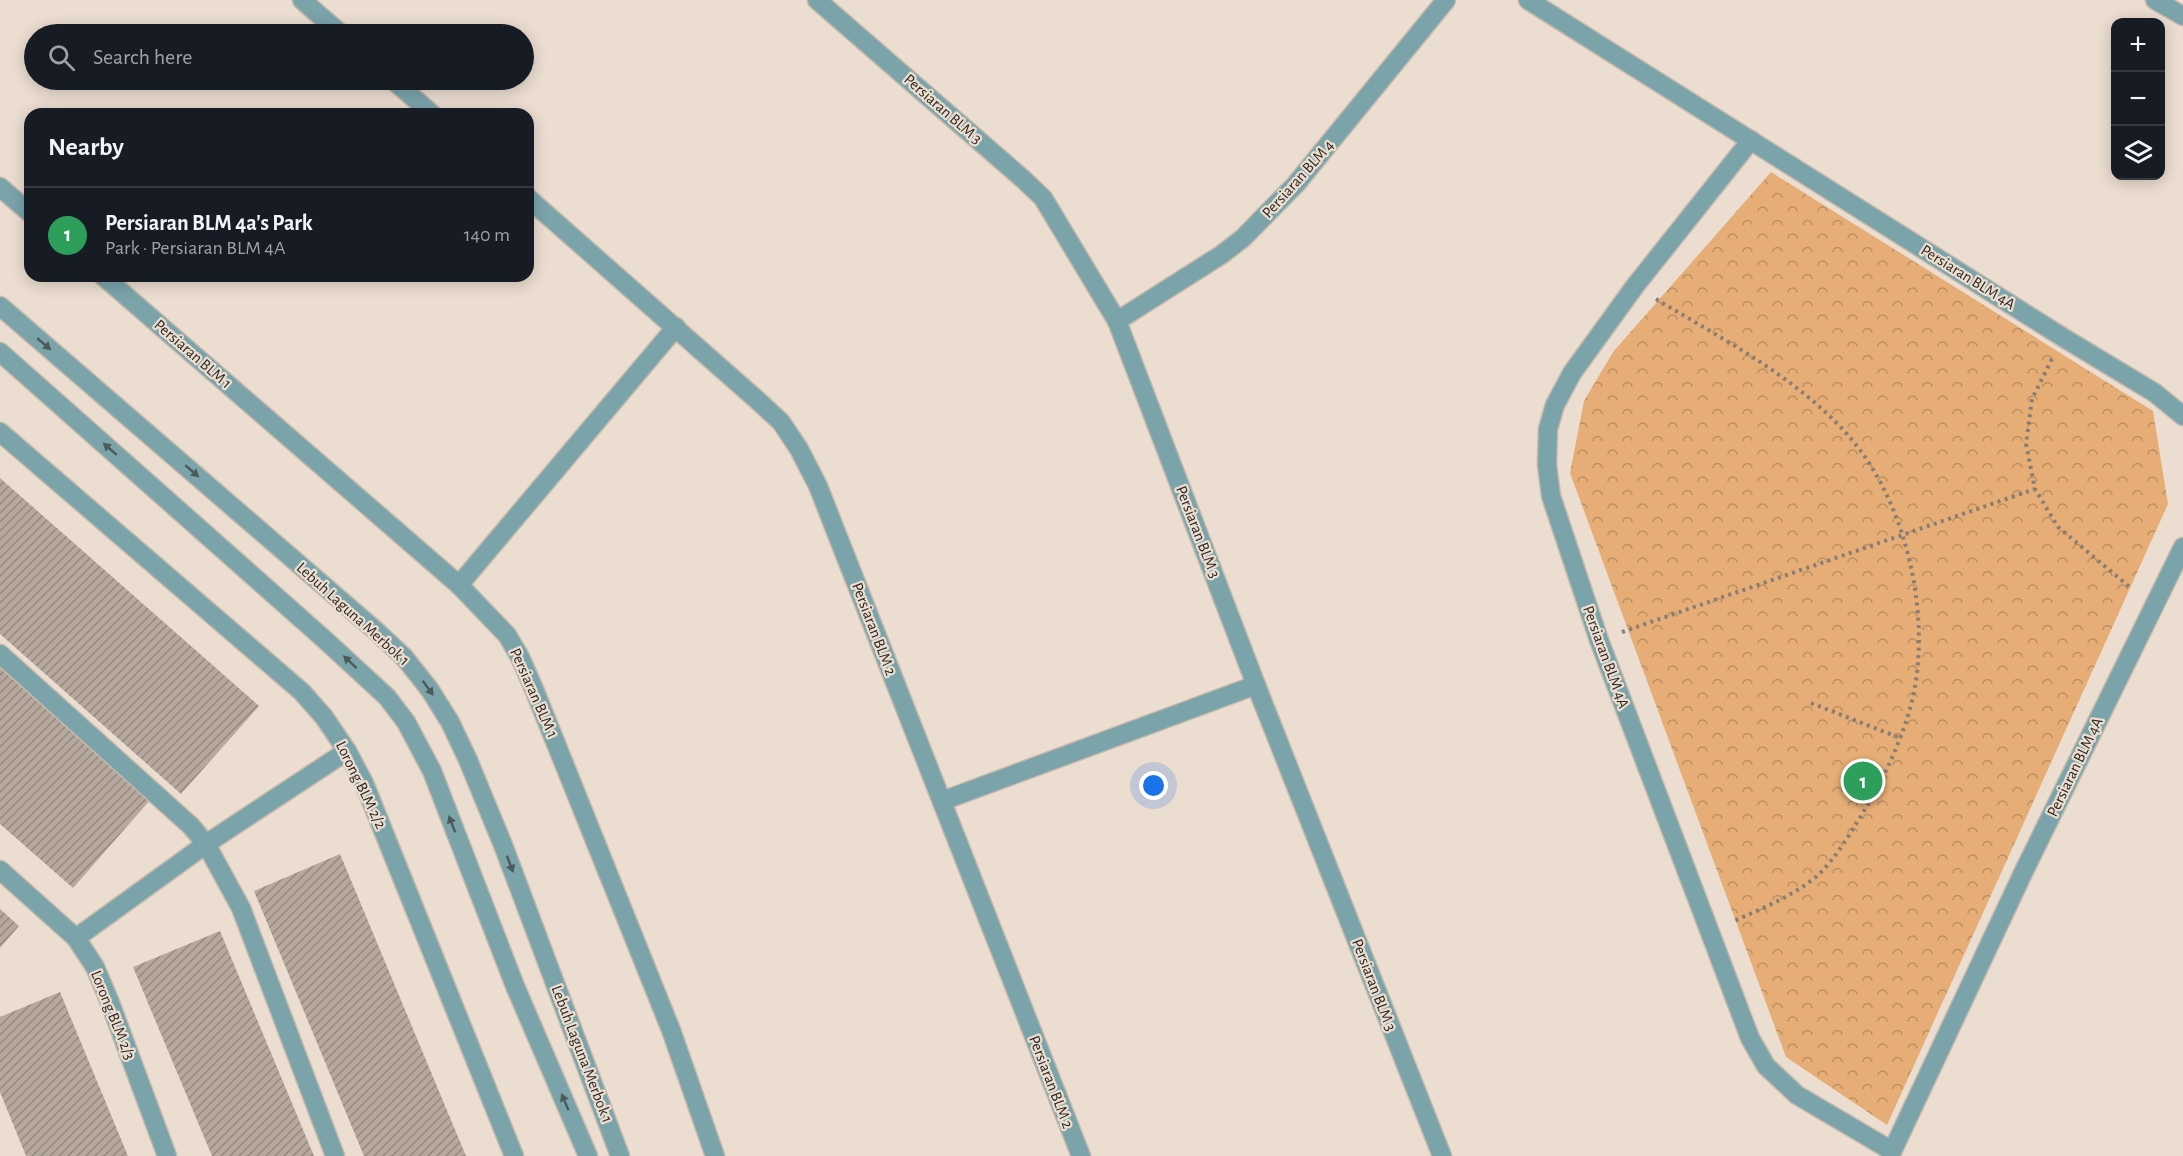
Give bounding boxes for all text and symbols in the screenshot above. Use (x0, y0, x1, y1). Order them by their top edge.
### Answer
map controls (2111, 18, 2165, 180)
button: + (2111, 18, 2165, 72)
search box (24, 24, 534, 90)
icon: search (45, 41, 78, 74)
text: Search here (93, 46, 192, 68)
street label: Persiaran BLM 3 (901, 71, 985, 147)
button: − (2111, 72, 2165, 126)
button: layers (2111, 126, 2165, 180)
text: Nearby (48, 134, 124, 160)
street label: Persiaran BLM 4 (1259, 137, 1337, 221)
text: Persiaran BLM 4a's Park (105, 212, 313, 234)
text: 1 (64, 225, 71, 245)
text: 140 m (464, 225, 510, 245)
text: Park · Persiaran BLM 4A (105, 238, 285, 258)
street label: Persiaran BLM 4A (1918, 242, 2018, 312)
street label: Persiaran BLM 1 (151, 316, 235, 392)
one-way arrow (36, 337, 51, 350)
one-way arrow (102, 442, 117, 456)
one-way arrow (184, 465, 200, 478)
street label: Persiaran BLM 3 (1173, 484, 1223, 580)
street label: Lebuh Laguna Merbok 1 (294, 559, 412, 669)
street label: Persiaran BLM 2 (849, 580, 899, 678)
street label: Persiaran BLM 4A (1580, 604, 1632, 710)
street label: Persiaran BLM 1 (507, 646, 561, 740)
one-way arrow (342, 655, 357, 669)
one-way arrow (422, 679, 434, 695)
street label: Persiaran BLM 4A (2044, 715, 2106, 819)
street label: Lorong BLM 2/2 (333, 739, 389, 831)
pin: 1 (1844, 758, 1882, 804)
your location (1139, 771, 1168, 800)
one-way arrow (447, 815, 456, 833)
one-way arrow (506, 855, 515, 873)
street label: Persiaran BLM 3 (1349, 937, 1399, 1033)
street label: Lorong BLM 2/3 (88, 968, 138, 1062)
street label: Lebuh Laguna Merbok 1 (548, 983, 616, 1125)
street label: Persiaran BLM 2 (1026, 1033, 1076, 1131)
one-way arrow (560, 1094, 569, 1111)

